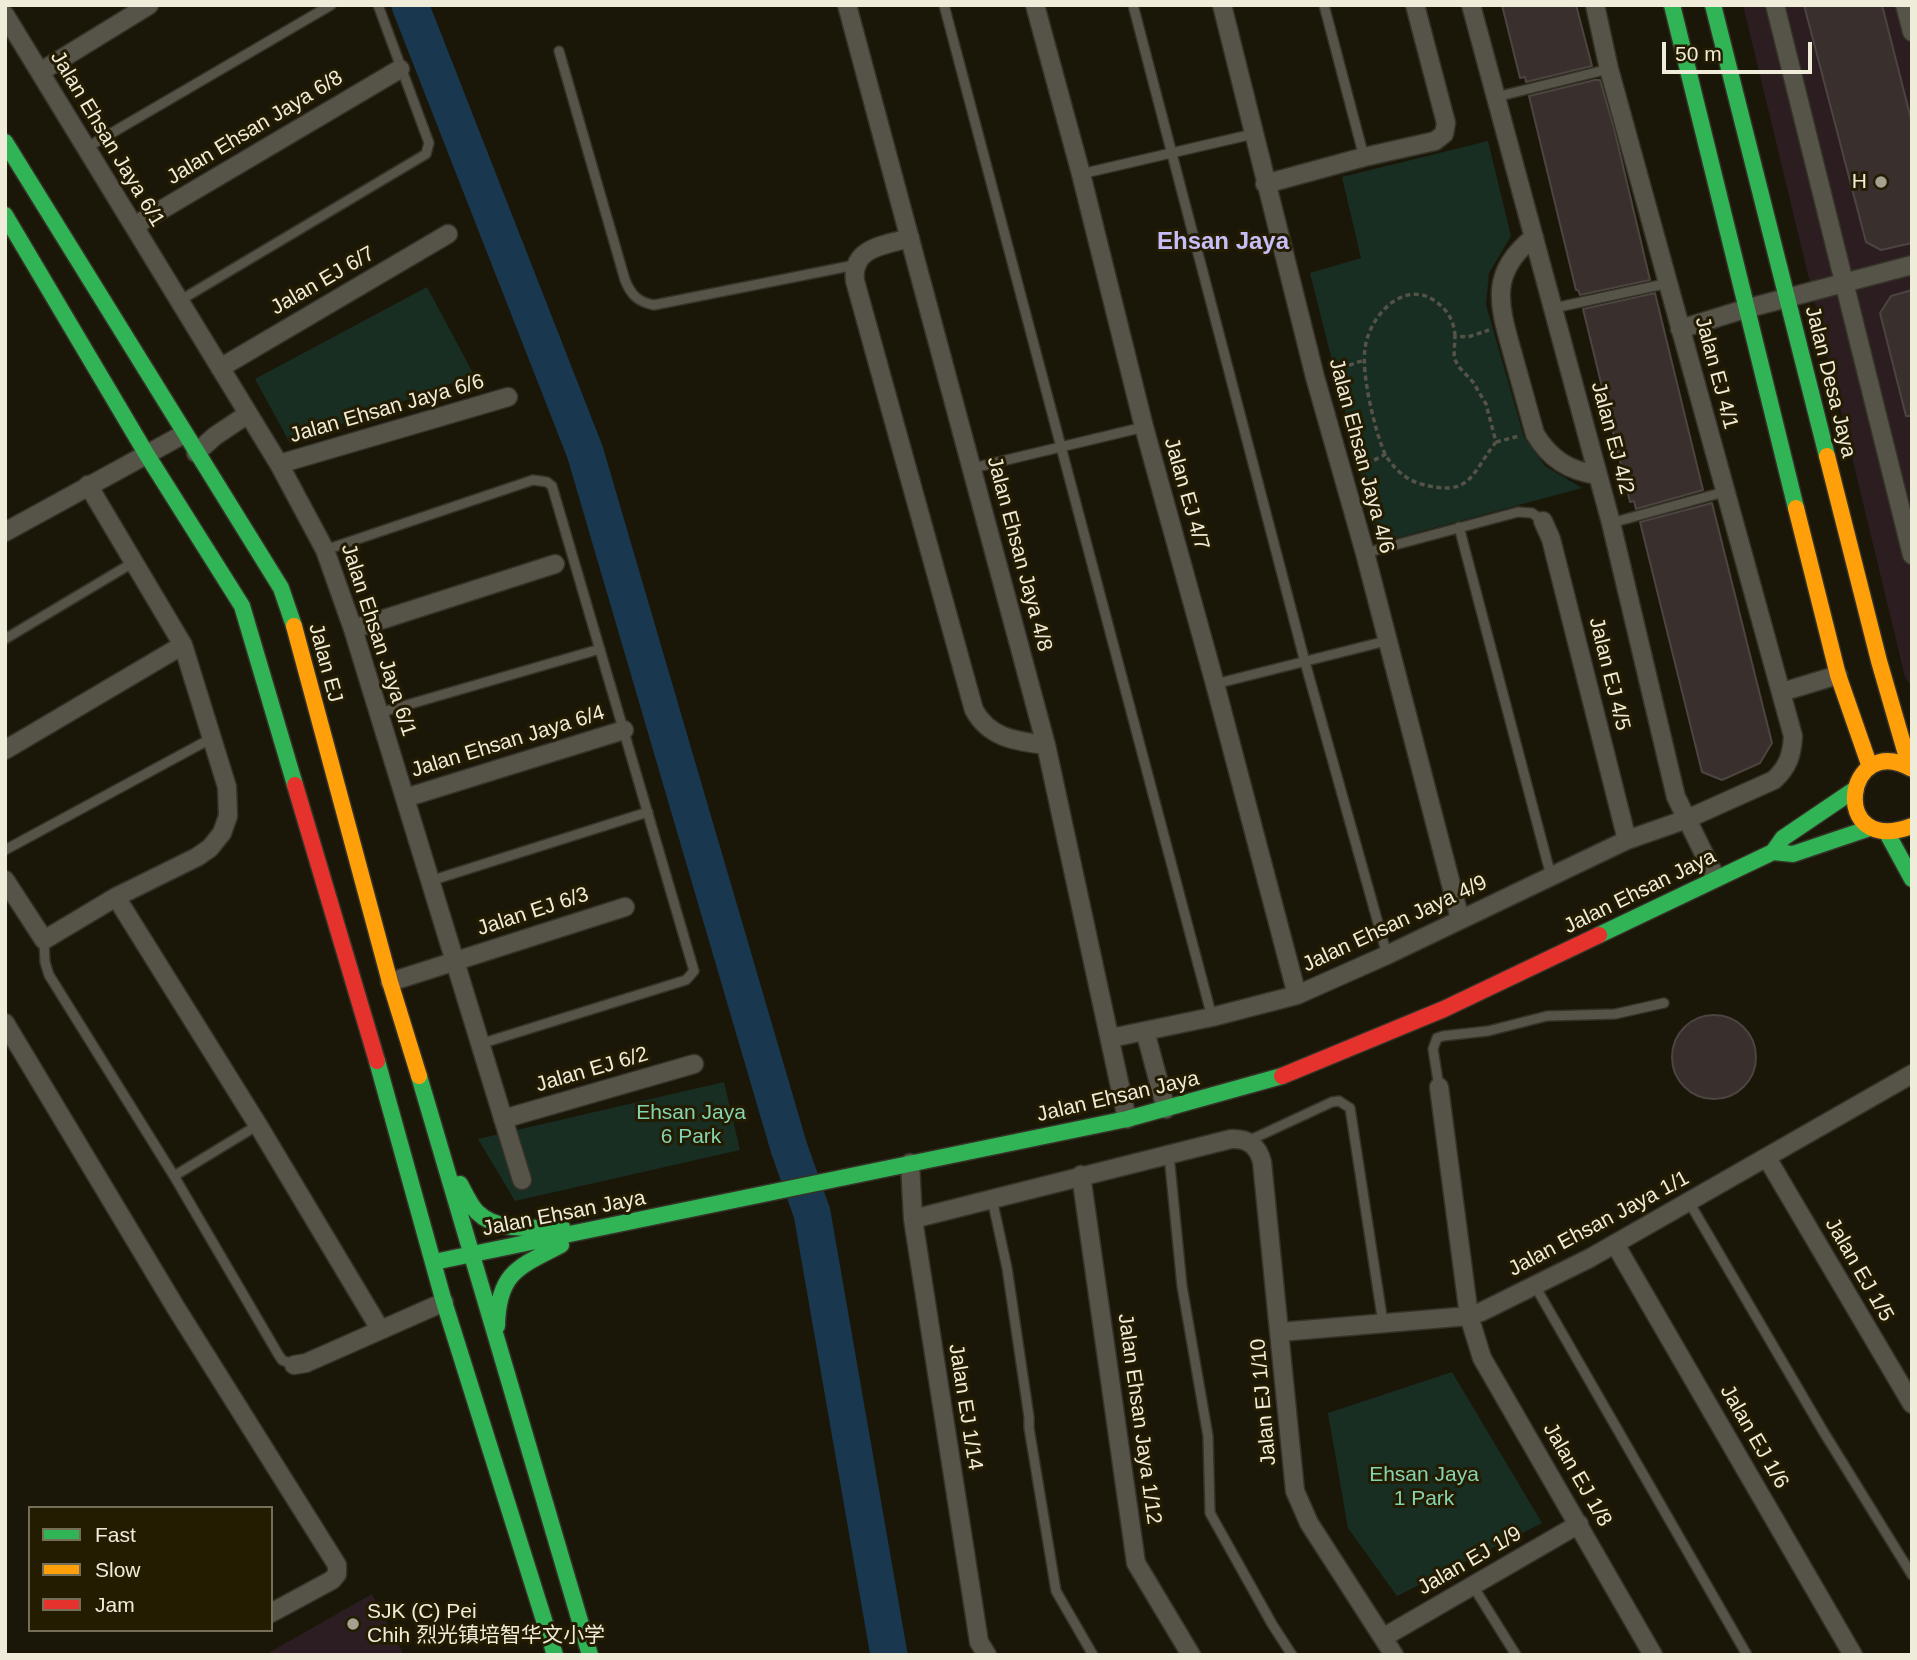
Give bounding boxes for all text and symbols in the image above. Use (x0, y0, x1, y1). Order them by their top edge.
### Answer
scale bar (1665, 28, 1815, 72)
text: 50 m (1675, 42, 1722, 65)
street label: Jalan Ehsan Jaya 6/1 (44, 46, 170, 232)
street label: Jalan Ehsan Jaya 6/8 (162, 65, 348, 191)
place label: H (1852, 169, 1867, 195)
marker: H (1873, 174, 1889, 190)
district label: Ehsan Jaya (1157, 228, 1289, 256)
street label: Jalan EJ 6/7 (267, 241, 379, 321)
street label: Jalan Desa Jaya (1799, 304, 1861, 460)
street label: Jalan EJ 4/1 (1689, 314, 1743, 432)
street label: Jalan Ehsan Jaya 4/6 (1323, 356, 1399, 556)
street label: Jalan Ehsan Jaya 6/6 (287, 369, 487, 449)
street label: Jalan EJ 4/2 (1585, 379, 1639, 497)
street label: Jalan EJ 4/7 (1158, 435, 1214, 553)
street label: Jalan Ehsan Jaya 4/8 (981, 454, 1057, 654)
street label: Jalan Ehsan Jaya 6/1 (335, 541, 421, 739)
street label: Jalan EJ 4/5 (1583, 615, 1635, 733)
street label: Jalan EJ (302, 621, 348, 705)
street label: Jalan Ehsan Jaya 6/4 (408, 701, 608, 783)
street label: Jalan Ehsan Jaya (1560, 844, 1720, 940)
street label: Jalan Ehsan Jaya 4/9 (1299, 870, 1491, 978)
street label: Jalan EJ 6/3 (474, 882, 592, 942)
street label: Jalan EJ 6/2 (533, 1042, 651, 1098)
street label: Jalan Ehsan Jaya (1034, 1066, 1202, 1128)
park label: Ehsan Jaya 6 Park (636, 1100, 746, 1150)
street label: Jalan Ehsan Jaya 1/1 (1504, 1166, 1694, 1282)
street label: Jalan Ehsan Jaya (480, 1186, 648, 1242)
street label: Jalan EJ 1/5 (1819, 1214, 1899, 1326)
street label: Jalan Ehsan Jaya 1/12 (1112, 1312, 1166, 1526)
street label: Jalan EJ 1/10 (1246, 1338, 1282, 1466)
street label: Jalan EJ 1/14 (943, 1342, 987, 1472)
street label: Jalan EJ 1/6 (1714, 1381, 1794, 1493)
street label: Jalan EJ 1/8 (1537, 1419, 1617, 1531)
park label: Ehsan Jaya 1 Park (1369, 1462, 1479, 1512)
legend (28, 1506, 273, 1632)
street label: Jalan EJ 1/9 (1414, 1521, 1526, 1601)
text: Fast (95, 1523, 136, 1546)
text: Slow (95, 1558, 141, 1581)
text: Jam (95, 1593, 135, 1616)
place label: SJK (C) Pei Chih 烈光镇培智华文小学 (367, 1599, 605, 1649)
marker: SJK (C) Pei Chih 烈光镇培智华文小学 (345, 1616, 361, 1632)

